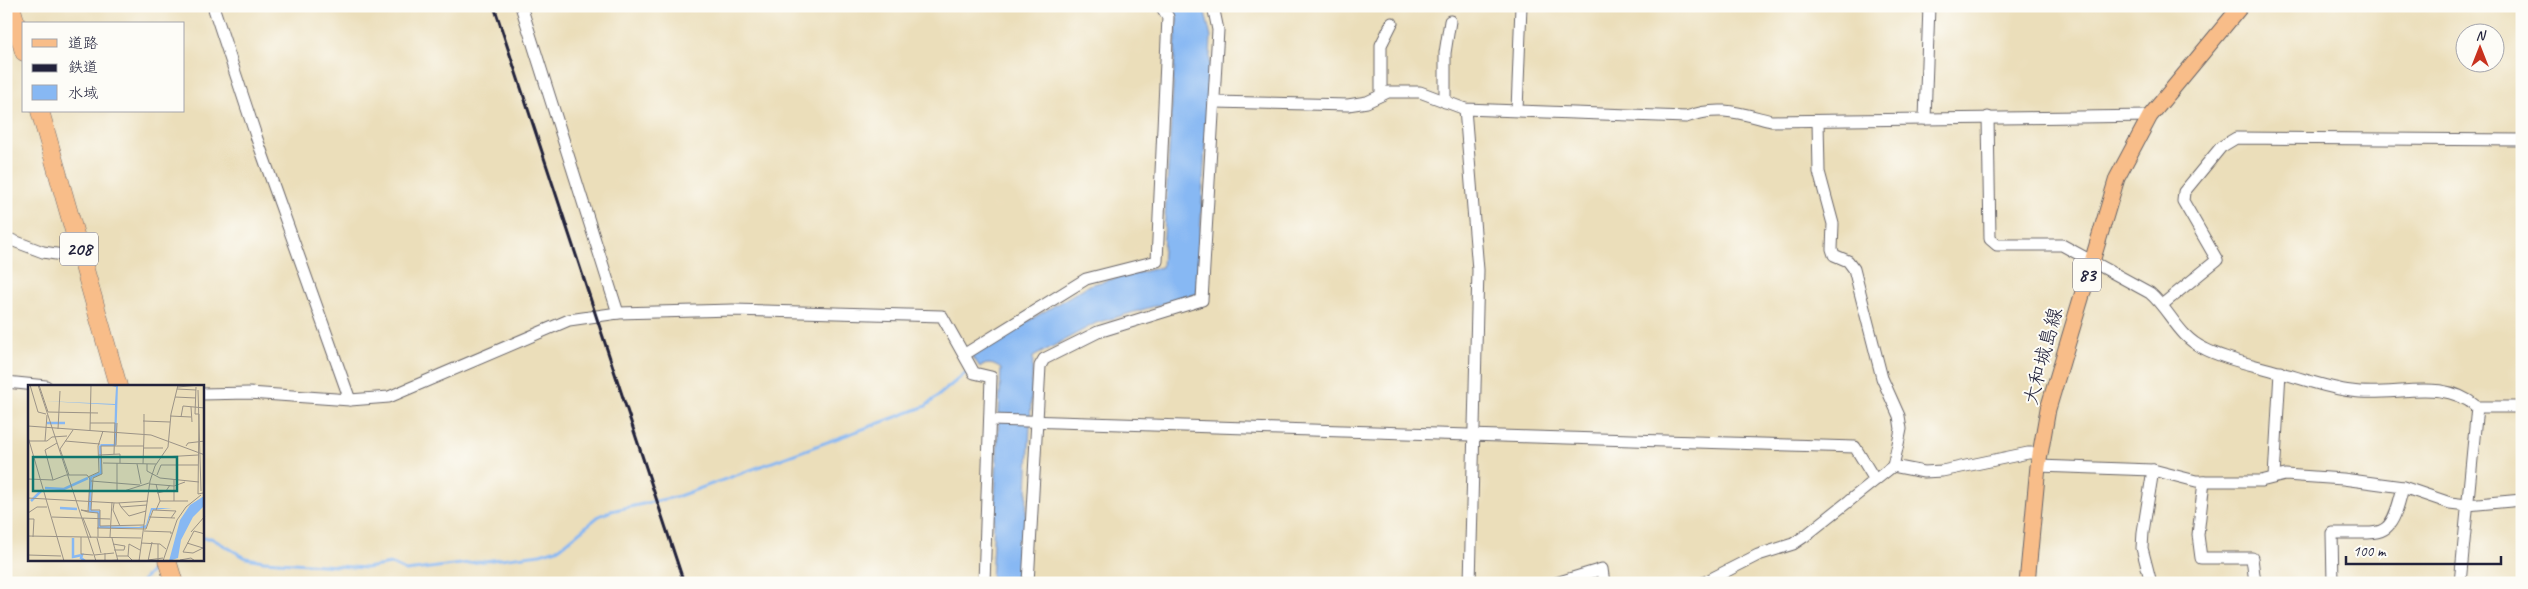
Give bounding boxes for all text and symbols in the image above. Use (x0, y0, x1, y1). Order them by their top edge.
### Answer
legend (22, 22, 185, 112)
north arrow (2456, 22, 2506, 72)
text: N (2476, 27, 2487, 44)
text: 道路 (68, 34, 98, 53)
text: 鉄道 (68, 58, 98, 77)
text: 水域 (68, 84, 98, 103)
road number: 208 (60, 232, 98, 266)
road number: 83 (2073, 258, 2101, 292)
street label: 大和城島線 (2018, 304, 2068, 408)
inset map (28, 385, 204, 562)
scale bar (2346, 534, 2500, 566)
text: 100 m (2353, 542, 2387, 561)

